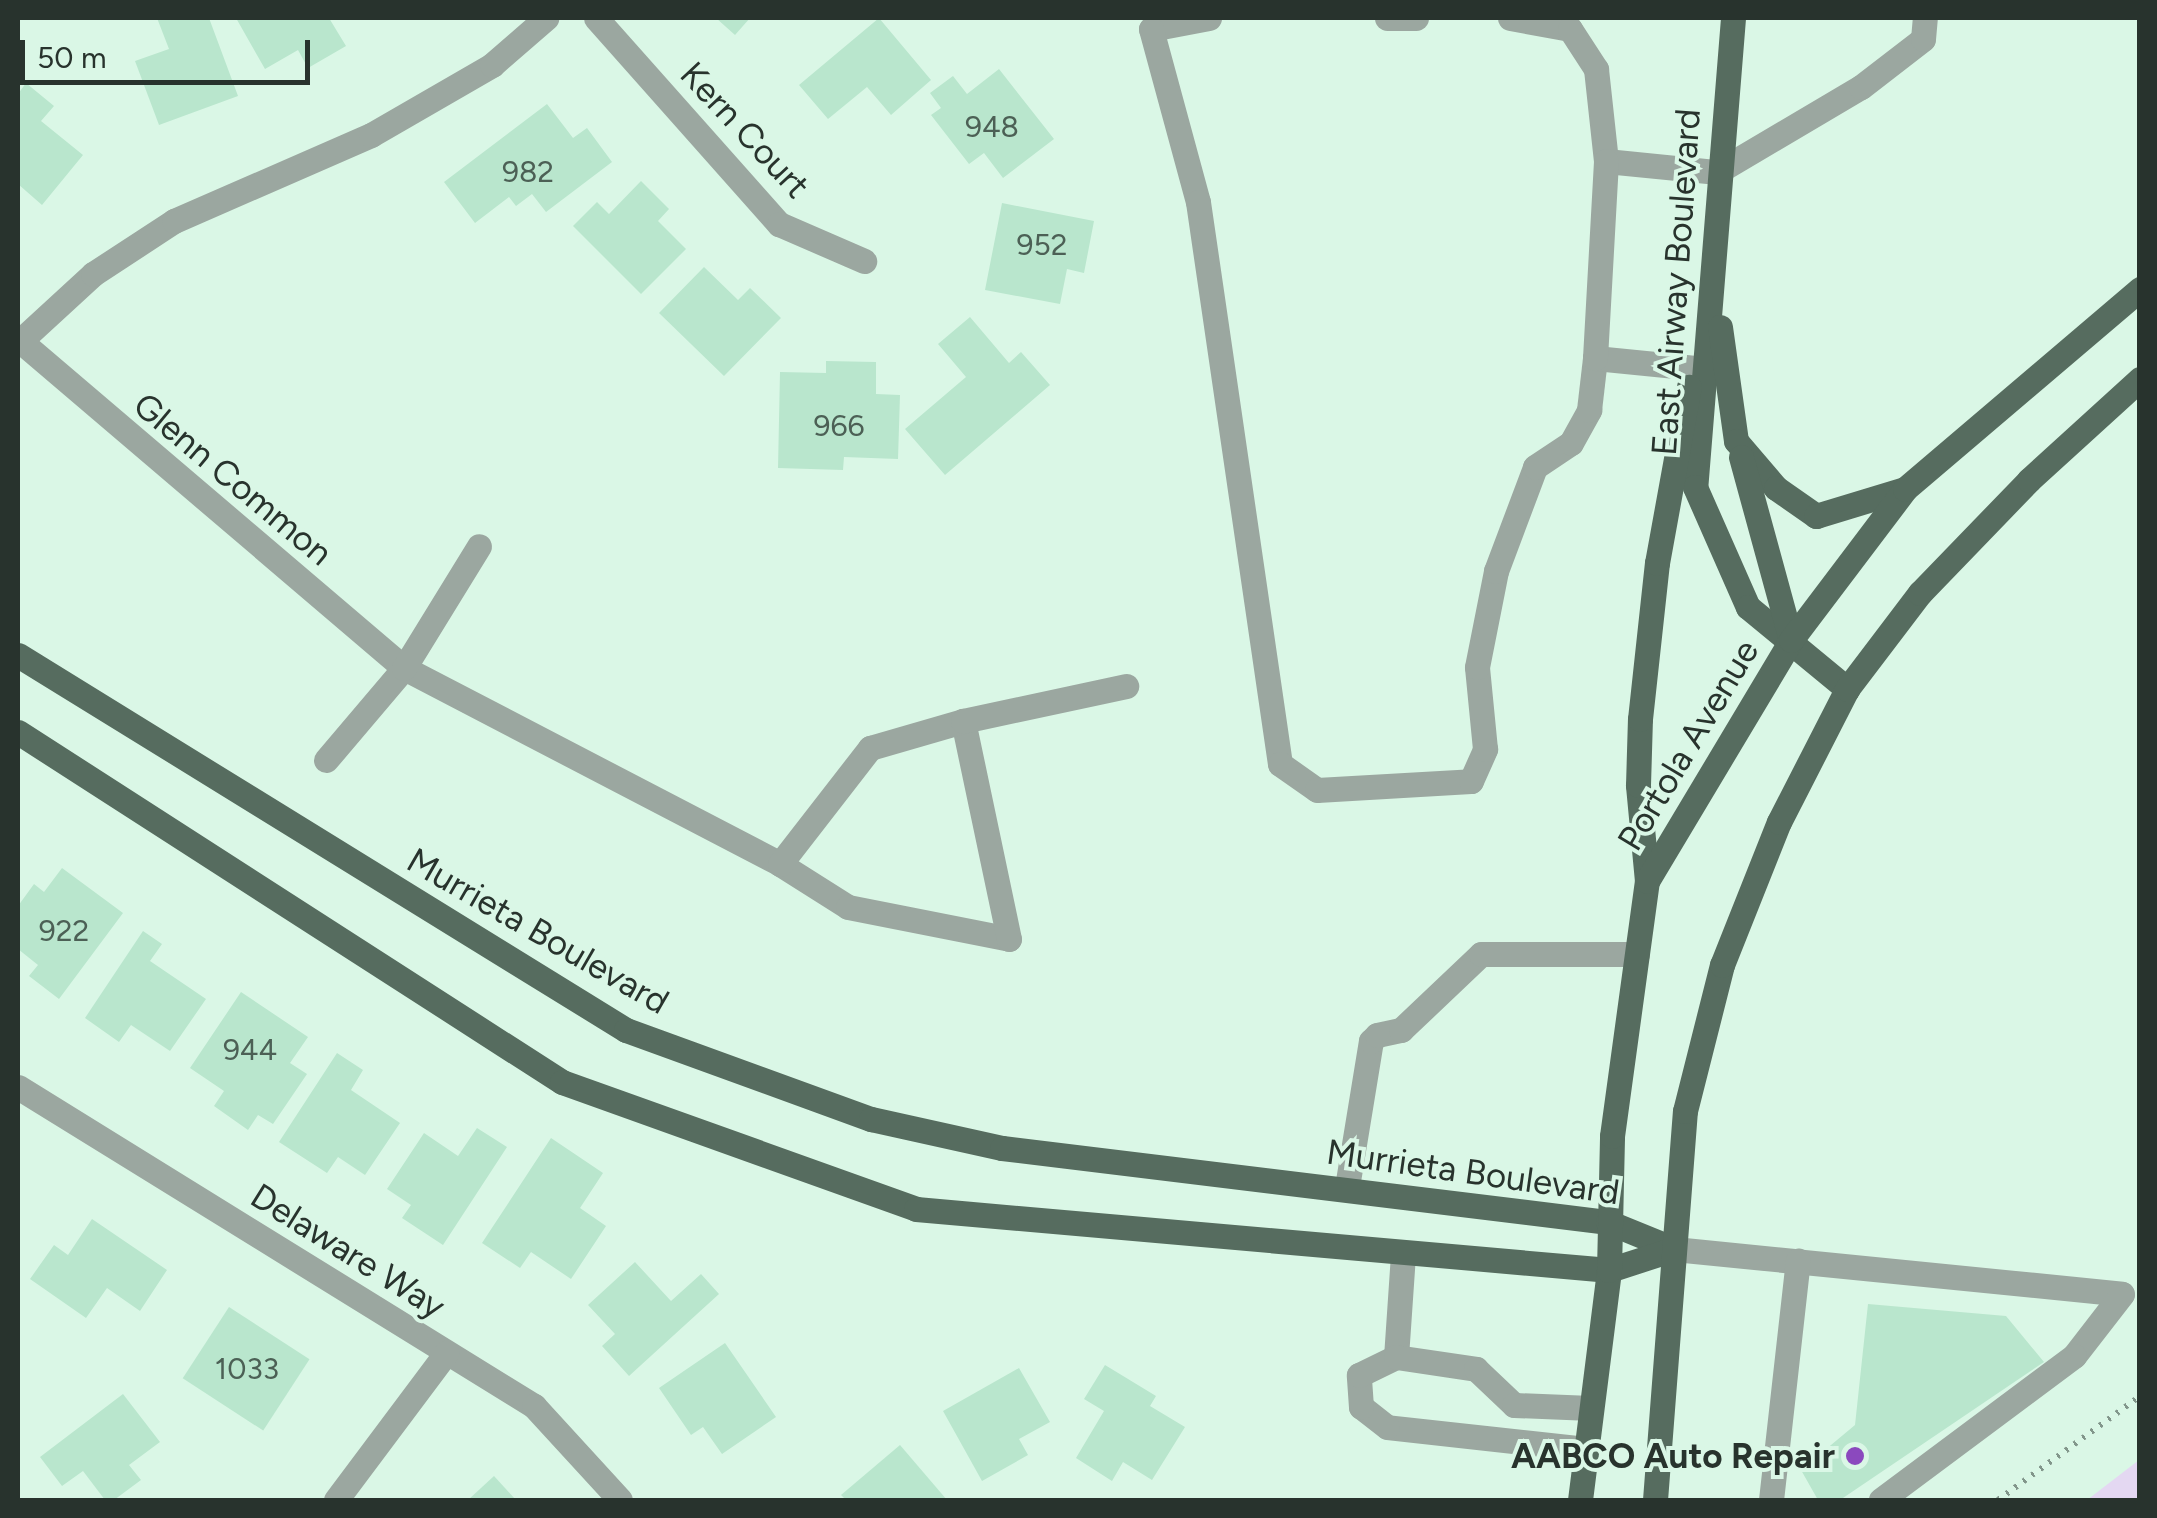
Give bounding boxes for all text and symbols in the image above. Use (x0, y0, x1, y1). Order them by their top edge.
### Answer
scale bar (25, 20, 315, 82)
text: 50 m (37, 39, 106, 76)
street label: Kern Court (672, 53, 818, 207)
street label: East Airway Boulevard (1643, 107, 1709, 457)
house number: 948 (965, 109, 1019, 145)
house number: 982 (502, 154, 554, 190)
house number: 952 (1017, 227, 1067, 263)
street label: Glenn Common (125, 384, 341, 574)
house number: 966 (814, 408, 864, 444)
street label: Portola Avenue (1609, 632, 1767, 858)
street label: Murrieta Boulevard (400, 839, 676, 1023)
house number: 922 (39, 913, 89, 949)
house number: 944 (223, 1032, 277, 1068)
street label: Murrieta Boulevard (1324, 1131, 1622, 1213)
street label: Delaware Way (243, 1175, 453, 1327)
house number: 1033 (215, 1351, 279, 1387)
place label: AABCO Auto Repair (1511, 1435, 1835, 1477)
marker: AABCO Auto Repair (1844, 1445, 1866, 1467)

